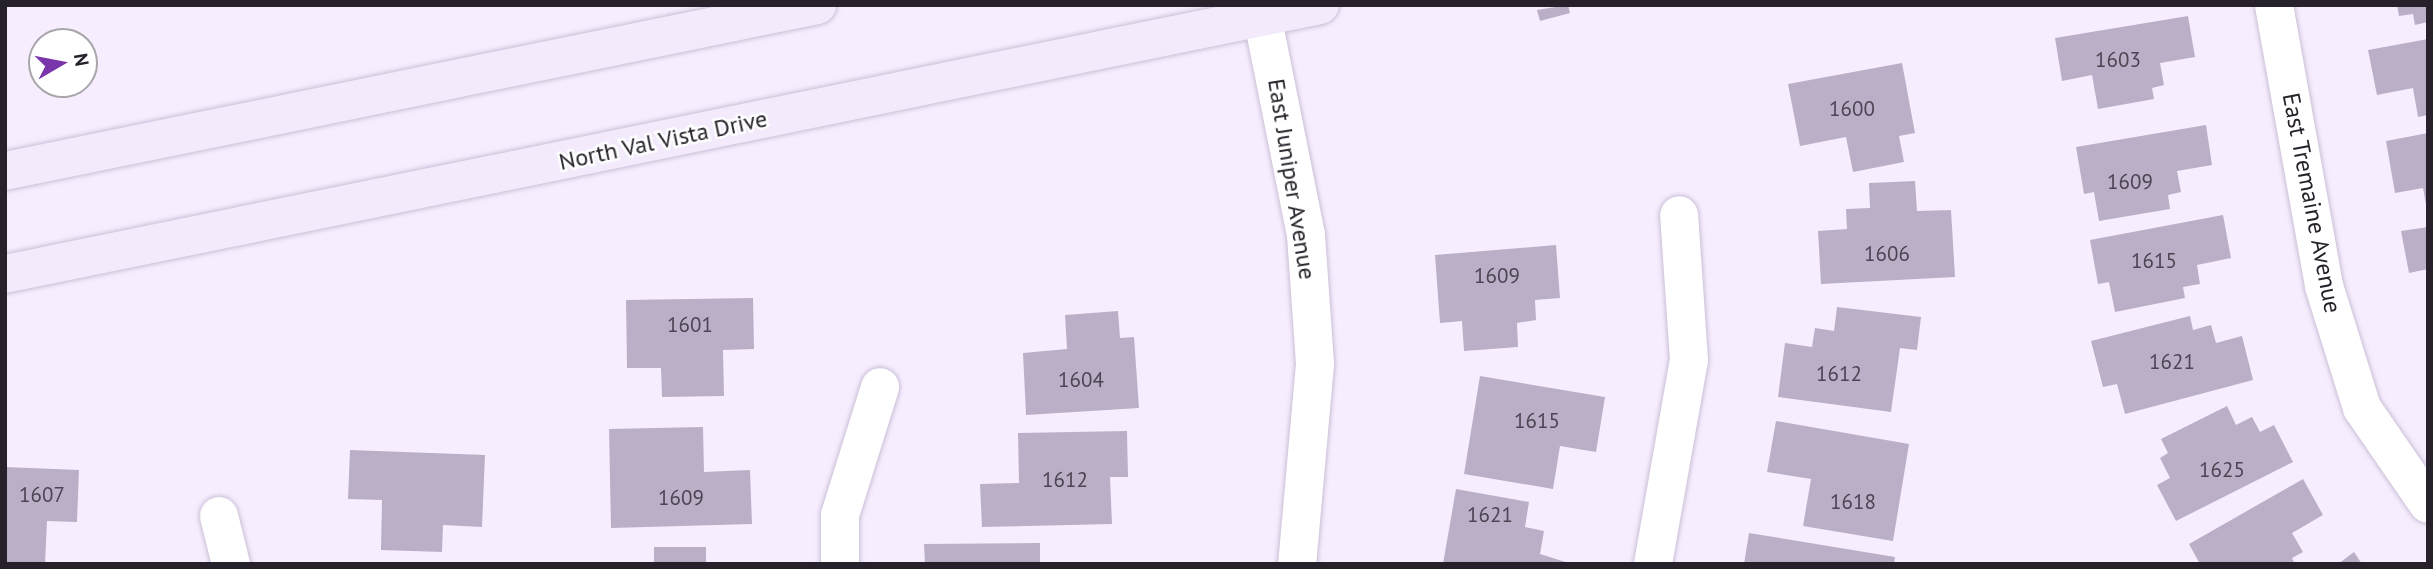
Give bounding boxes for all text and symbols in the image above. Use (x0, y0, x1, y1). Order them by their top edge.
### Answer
north arrow (28, 28, 98, 98)
house number: 1603 (2095, 47, 2141, 73)
text: N (69, 51, 95, 68)
street label: East Juniper Avenue (1262, 76, 1322, 282)
street label: East Tremaine Avenue (2276, 90, 2348, 316)
house number: 1600 (1829, 96, 1875, 122)
street label: North Val Vista Drive (555, 104, 771, 176)
house number: 1609 (2107, 169, 2153, 195)
house number: 1606 (1864, 241, 1910, 267)
house number: 1615 (2131, 248, 2177, 274)
house number: 1609 (1474, 263, 1520, 289)
house number: 1601 (667, 312, 713, 338)
house number: 1621 (2149, 349, 2195, 375)
house number: 1612 (1816, 361, 1862, 387)
house number: 1604 (1058, 367, 1104, 393)
house number: 1615 (1514, 408, 1560, 434)
house number: 1625 (2199, 457, 2245, 483)
house number: 1612 (1042, 467, 1088, 493)
house number: 1607 (19, 482, 65, 508)
house number: 1609 (658, 485, 704, 511)
house number: 1618 (1830, 489, 1876, 515)
house number: 1621 (1467, 502, 1513, 528)

